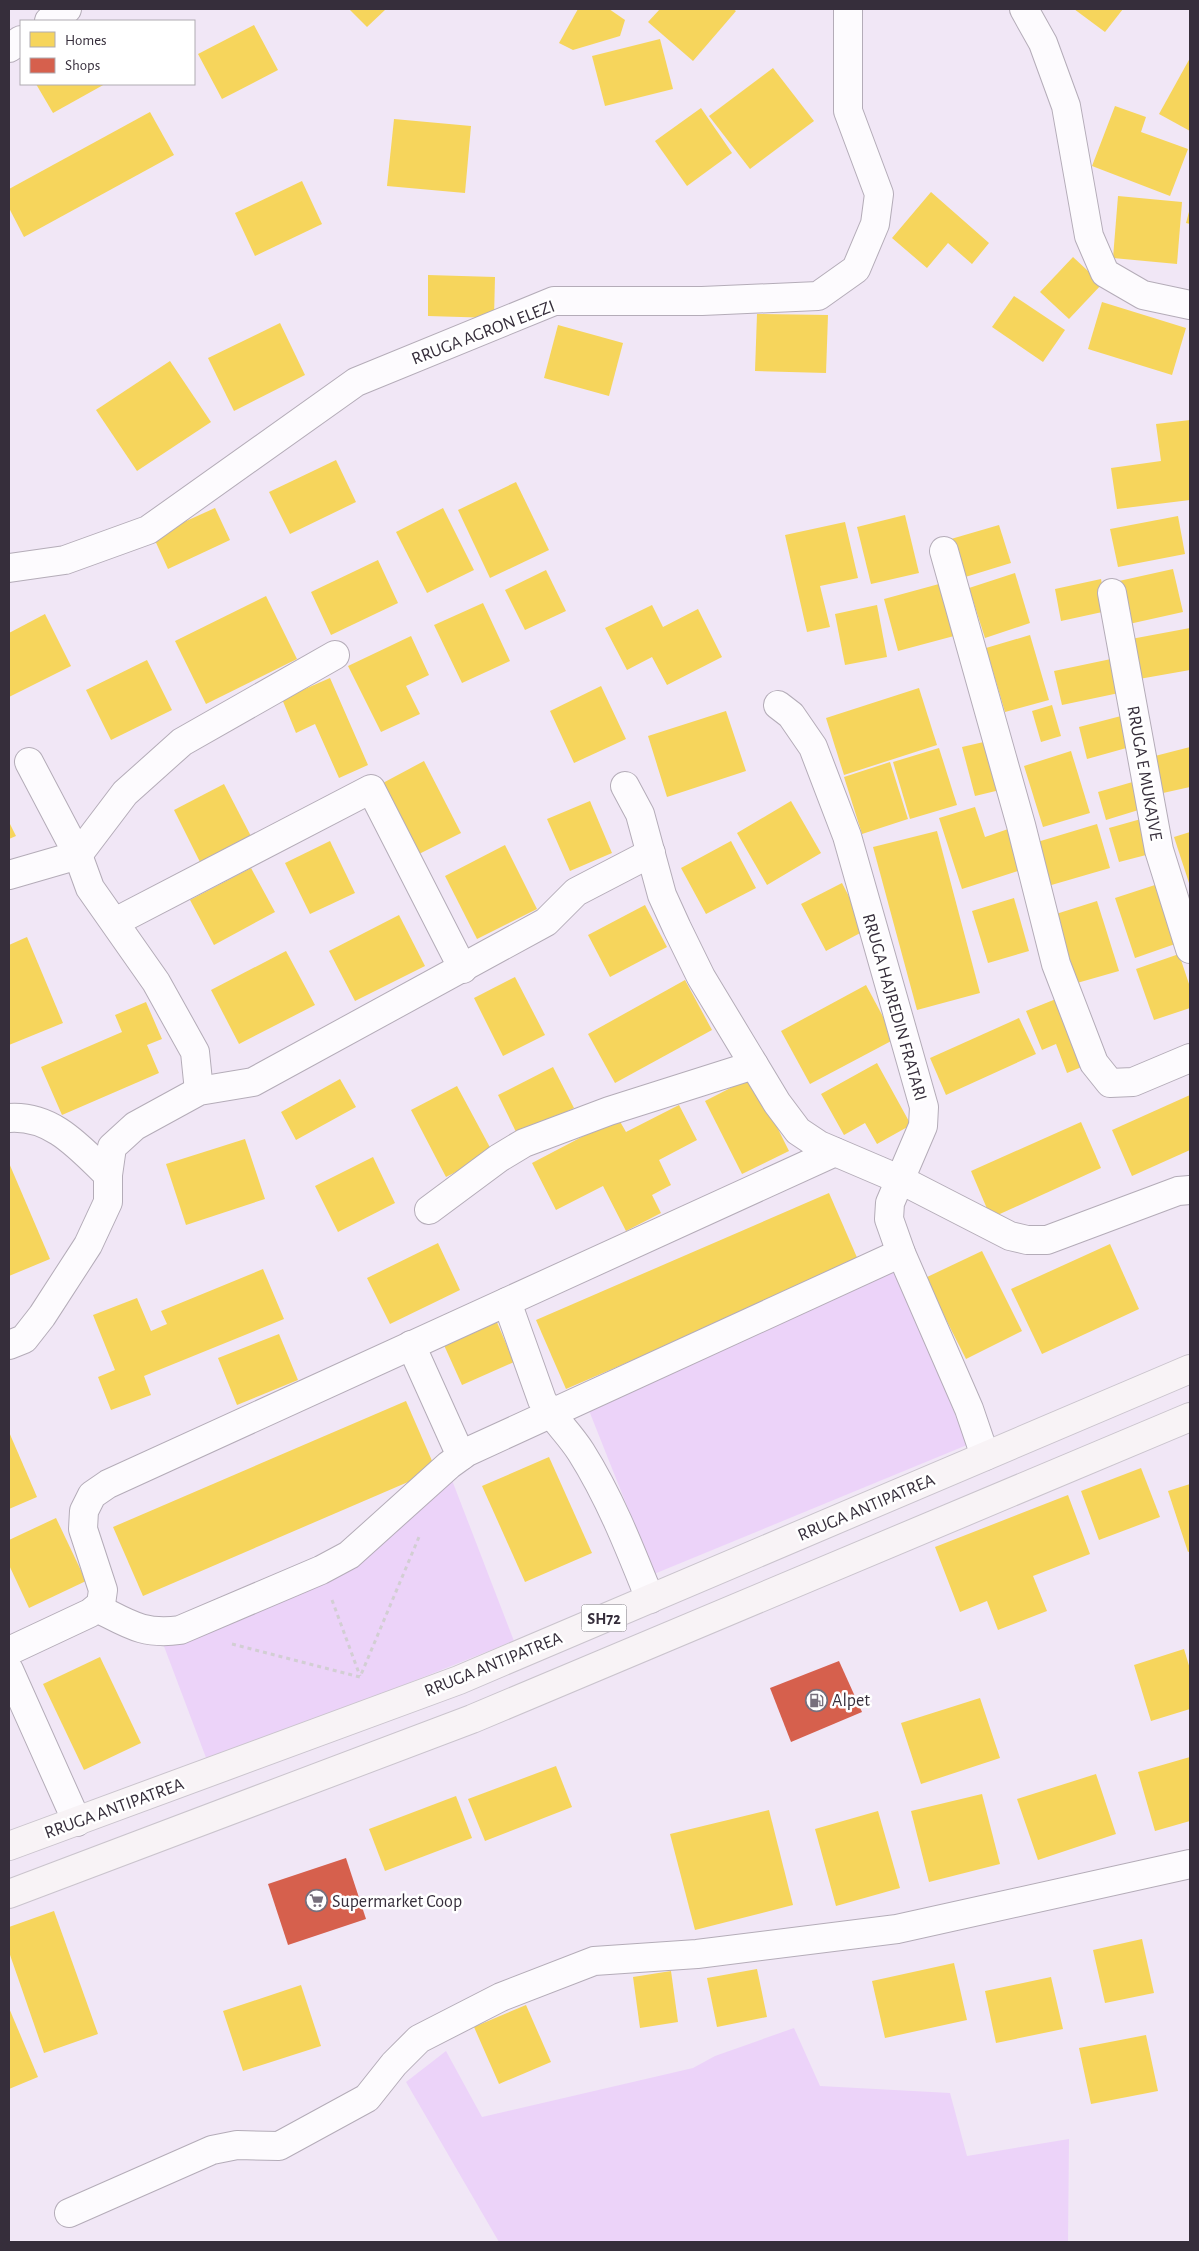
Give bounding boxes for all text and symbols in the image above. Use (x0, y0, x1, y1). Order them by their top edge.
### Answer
legend (20, 20, 195, 85)
text: Homes (65, 33, 107, 48)
text: Shops (65, 58, 100, 73)
street label: RRUGA AGRON ELEZI (409, 297, 557, 369)
street label: RRUGA E MUKAJVE (1123, 704, 1165, 842)
street label: RRUGA HAJREDIN FRATARI (859, 912, 929, 1103)
street label: RRUGA ANTIPATREA (795, 1471, 938, 1545)
road number: SH72 (582, 1605, 626, 1632)
street label: RRUGA ANTIPATREA (422, 1629, 565, 1701)
fuel station icon: Alpet (804, 1688, 828, 1712)
place label: Alpet (832, 1692, 870, 1710)
street label: RRUGA ANTIPATREA (42, 1775, 187, 1843)
supermarket icon: Supermarket Coop (304, 1889, 328, 1913)
place label: Supermarket Coop (332, 1893, 462, 1911)

